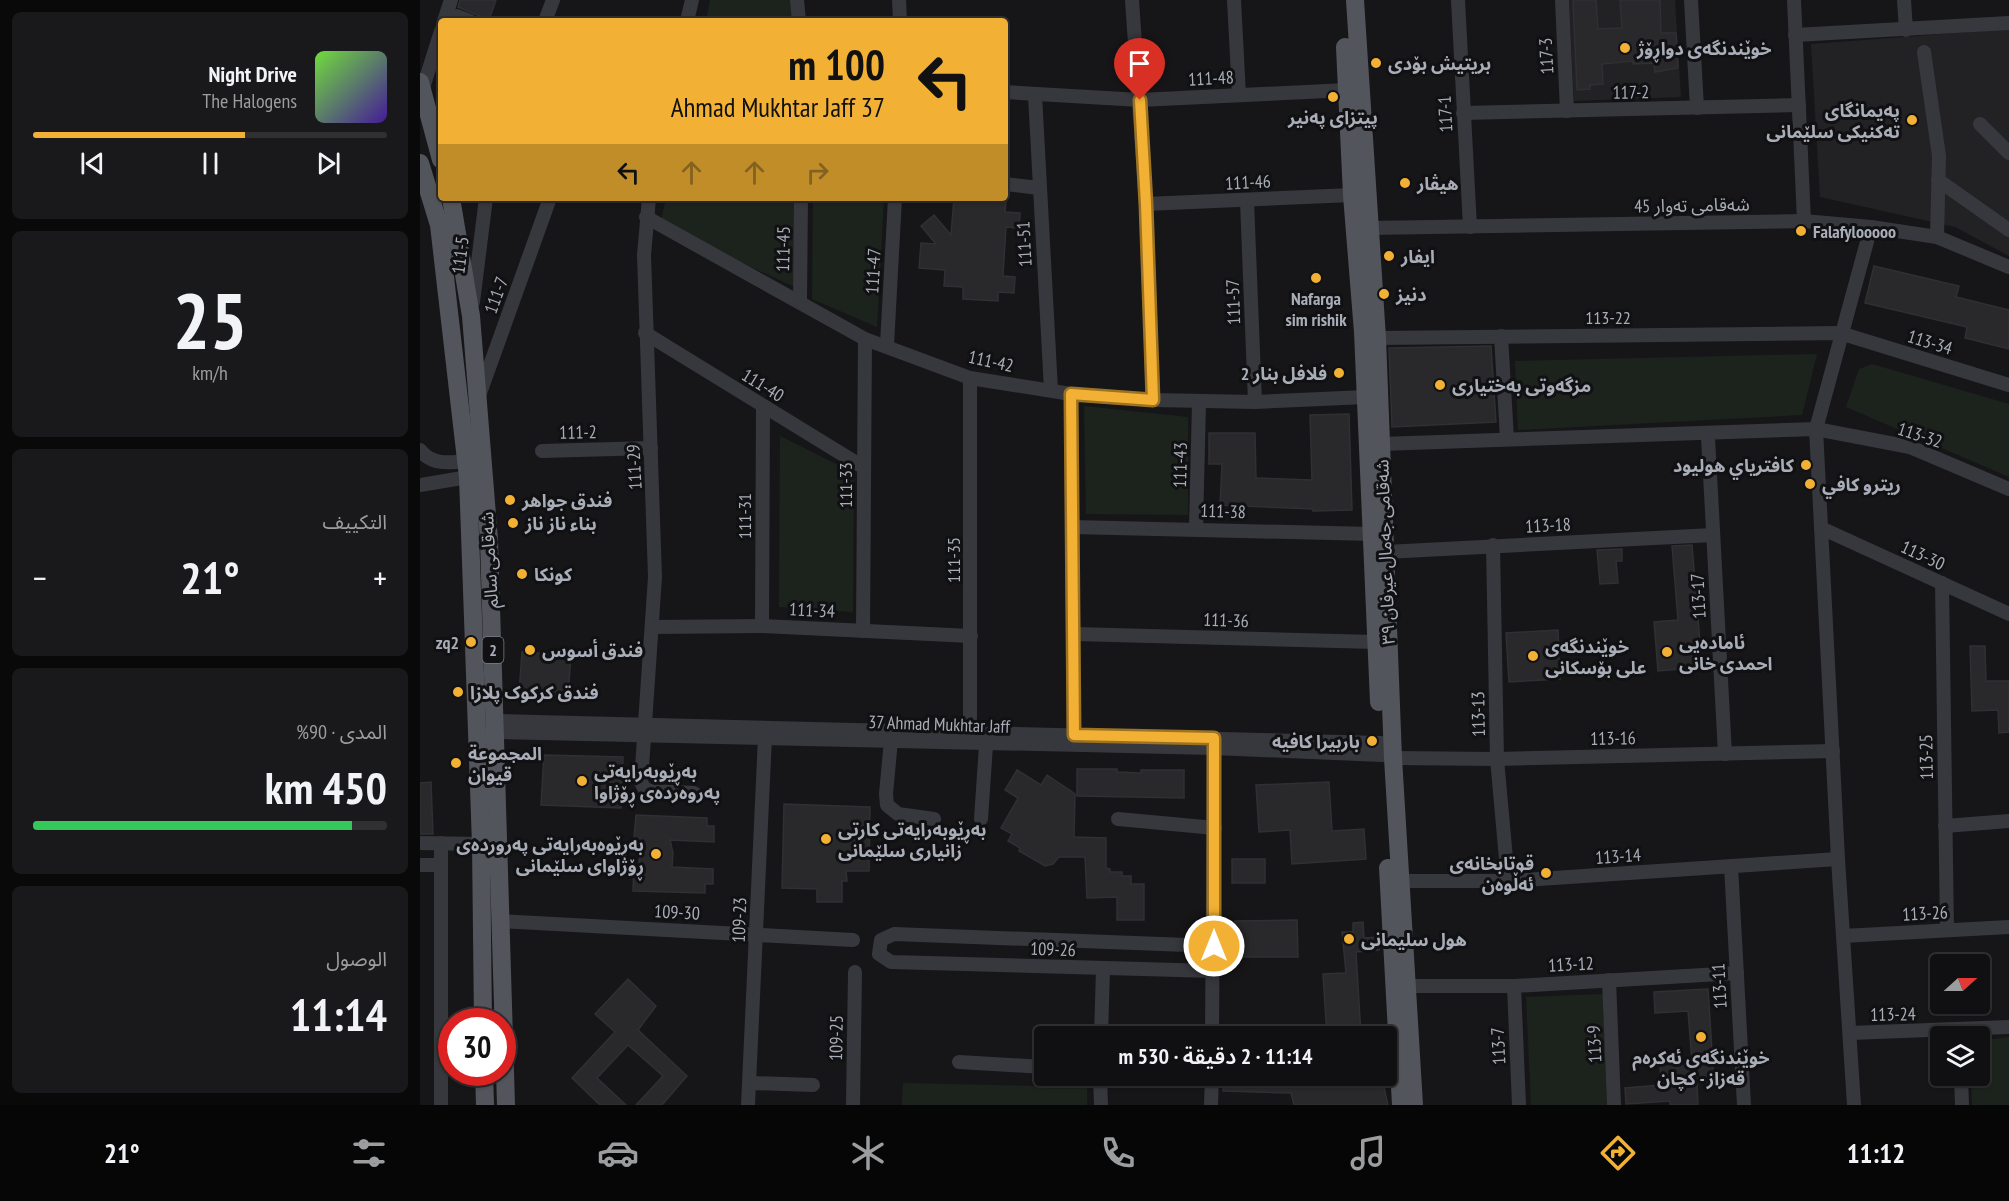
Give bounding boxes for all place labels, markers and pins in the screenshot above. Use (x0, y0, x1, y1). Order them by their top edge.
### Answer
place label: خوێندنگەی دواڕۆژ (1636, 37, 1772, 63)
pin (1114, 38, 1165, 100)
marker: خوێندنگەی دواڕۆژ (1618, 41, 1632, 55)
place label: بریتیش بۆدی (1388, 52, 1491, 75)
marker: بریتیش بۆدی (1369, 56, 1383, 70)
marker: پیتزای پەنیر (1326, 90, 1340, 104)
place label: پەیمانگای تەکنیکی سلێمانی (1766, 99, 1901, 143)
place label: پیتزای پەنیر (1287, 106, 1378, 129)
marker: پەیمانگای تەکنیکی سلێمانی (1905, 113, 1919, 127)
place label: هيڤار (1416, 172, 1459, 195)
marker: هيڤار (1398, 176, 1412, 190)
place label: Falafylooooo (1813, 220, 1896, 243)
marker: Falafylooooo (1794, 224, 1808, 238)
place label: ايفار (1400, 245, 1435, 268)
marker: ايفار (1382, 249, 1396, 263)
marker: Nafarga sim rishik (1309, 271, 1323, 285)
place label: دنيز (1395, 283, 1426, 306)
place label: Nafarga sim rishik (1285, 287, 1347, 331)
marker: دنيز (1377, 287, 1391, 301)
place label: فلافل بنار 2 (1241, 362, 1327, 385)
marker: فلافل بنار 2 (1332, 366, 1346, 380)
place label: مزگەوتی بەختیاری (1452, 374, 1591, 397)
marker: مزگەوتی بەختیاری (1433, 378, 1447, 392)
place label: كافترياي هوليود (1673, 454, 1795, 480)
marker: كافترياي هوليود (1799, 458, 1813, 472)
place label: ريترو كافي (1822, 473, 1901, 499)
marker: ريترو كافي (1803, 477, 1817, 491)
place label: فندق جواھر (521, 489, 612, 512)
marker: فندق جواھر (503, 493, 517, 507)
place label: بناء ناز ناز (524, 512, 597, 535)
marker: بناء ناز ناز (506, 516, 520, 530)
place label: کونکا (534, 563, 573, 586)
marker: کونکا (515, 567, 529, 581)
place label: zq2 (436, 631, 459, 654)
place label: ئامادەیی احمدی خانی (1679, 631, 1772, 675)
marker: zq2 (464, 635, 478, 649)
place label: خوێندنگەی علی بۆسکانی (1545, 635, 1647, 679)
place label: فندق أسوس (542, 638, 643, 662)
marker: فندق أسوس (523, 643, 537, 657)
marker: ئامادەیی احمدی خانی (1660, 645, 1674, 659)
marker: خوێندنگەی علی بۆسکانی (1526, 649, 1540, 663)
place label: فندق کرکوک پلازا (470, 681, 599, 704)
marker: فندق کرکوک پلازا (451, 685, 465, 699)
place label: باربيرا كافيه (1272, 730, 1360, 753)
marker: باربيرا كافيه (1365, 734, 1379, 748)
place label: المجموعة قیوان (468, 742, 542, 786)
marker: المجموعة قیوان (449, 756, 463, 770)
place label: بەڕێوبەرایەتی پەروەردەی ڕۆژاوا (594, 760, 720, 807)
marker: بەڕێوبەرایەتی پەروەردەی ڕۆژاوا (575, 774, 589, 788)
place label: بەڕێوبەرایەتی کارتی زانیاری سلێمانی (838, 818, 987, 862)
marker: بەڕێوبەرایەتی کارتی زانیاری سلێمانی (819, 832, 833, 846)
place label: بەڕێوەبەرایەتی پەروردەی ڕۆژاوای سلێمانی (456, 833, 644, 880)
marker: بەڕێوەبەرایەتی پەروردەی ڕۆژاوای سلێمانی (649, 847, 663, 861)
place label: قوتابخانەی ئەڵوەن (1450, 852, 1534, 896)
marker: قوتابخانەی ئەڵوەن (1539, 866, 1553, 880)
place label: هول سليمانى (1361, 928, 1467, 951)
marker: هول سليمانى (1342, 932, 1356, 946)
marker: خوێندنگەی ئەکرەم قەزاز - کچان (1694, 1030, 1708, 1044)
place label: خوێندنگەی ئەکرەم قەزاز - کچان (1632, 1046, 1770, 1090)

